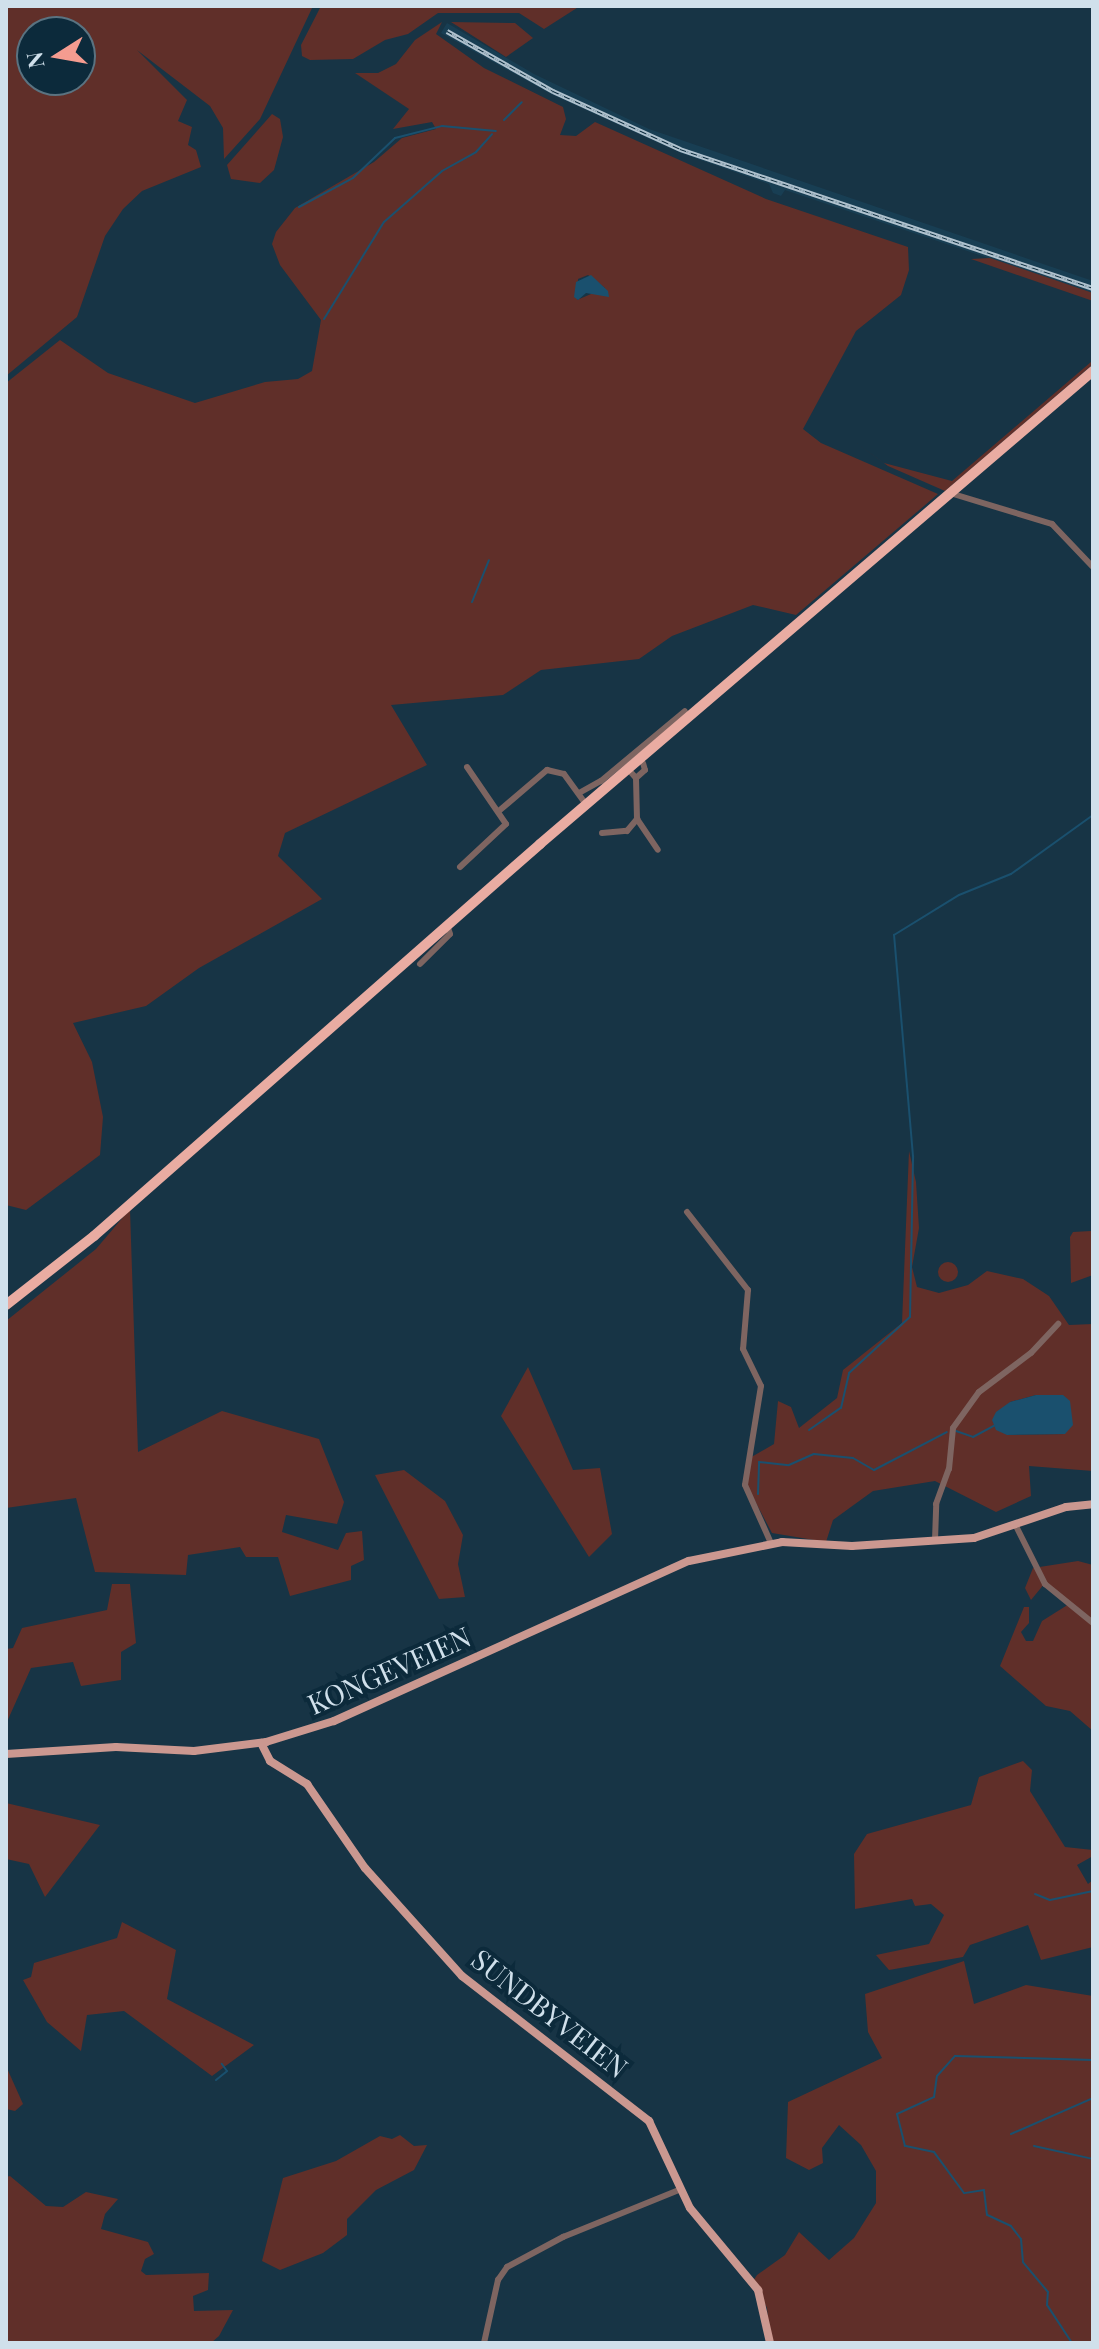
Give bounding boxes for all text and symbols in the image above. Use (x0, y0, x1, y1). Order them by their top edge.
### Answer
north arrow (16, 16, 96, 96)
text: N (18, 50, 51, 71)
street label: KONGEVEIEN (302, 1619, 476, 1721)
street label: SUNDBYVEIEN (465, 1942, 635, 2084)

